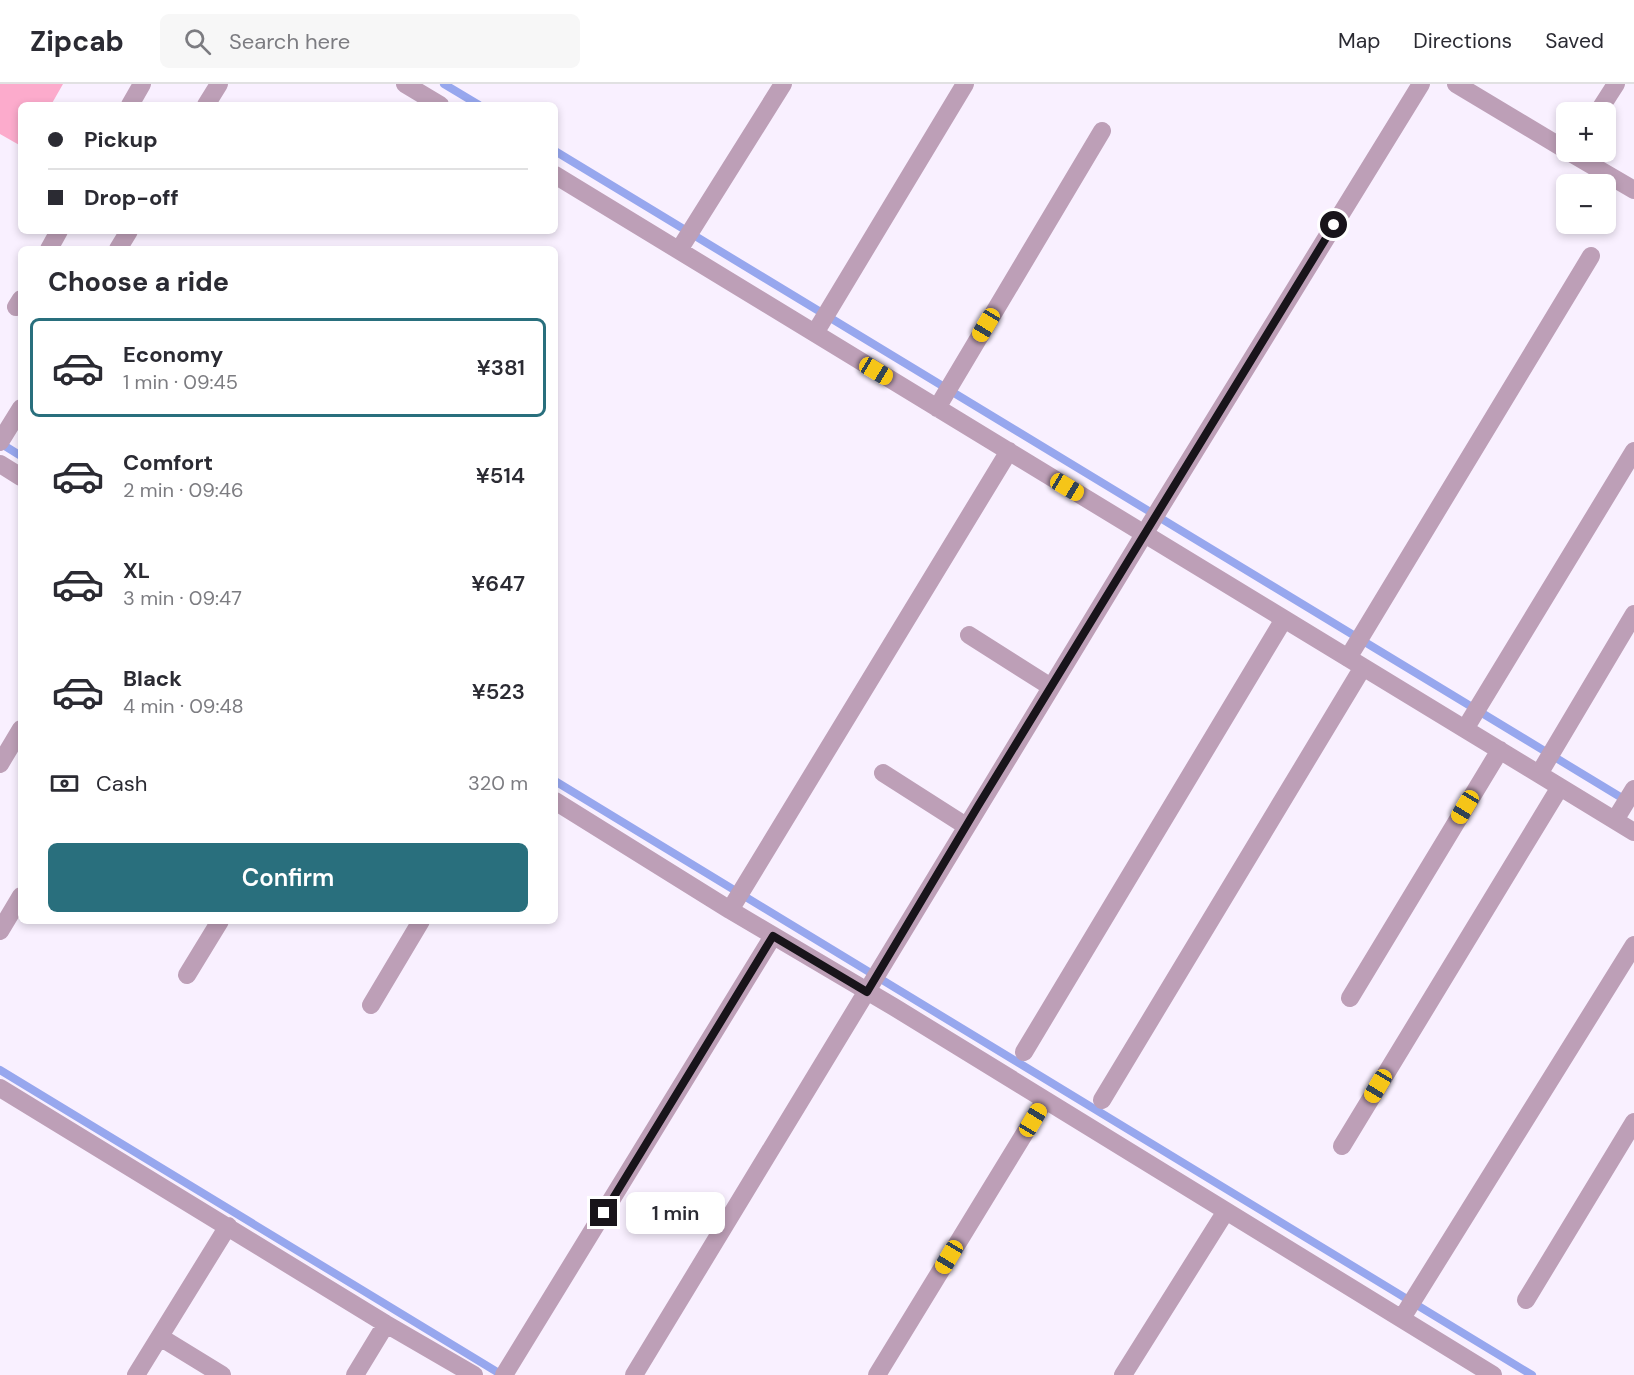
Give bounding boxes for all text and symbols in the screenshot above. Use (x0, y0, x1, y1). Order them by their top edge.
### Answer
search box (160, 14, 580, 68)
text: Zipcab (30, 23, 124, 60)
icon: search (181, 25, 214, 58)
text: Search here (229, 27, 350, 56)
text: Map (1338, 27, 1380, 55)
text: Directions (1413, 27, 1512, 55)
text: Saved (1545, 27, 1604, 55)
map controls (1556, 102, 1616, 234)
button: + (1556, 102, 1616, 162)
text: Pickup (84, 125, 158, 154)
button: − (1556, 174, 1616, 234)
text: Drop-off (84, 183, 179, 212)
route start (1320, 211, 1347, 238)
text: Choose a ride (48, 264, 229, 299)
car (969, 305, 1003, 345)
text: Economy (123, 340, 223, 369)
icon: car (51, 341, 105, 395)
text: ¥381 (477, 353, 525, 382)
car (856, 354, 896, 388)
text: 1 min · 09:45 (123, 369, 238, 395)
text: Comfort (123, 448, 213, 477)
icon: car (51, 449, 105, 503)
text: ¥514 (476, 461, 525, 490)
car (1047, 470, 1087, 504)
text: 2 min · 09:46 (123, 477, 244, 503)
text: XL (123, 556, 150, 585)
icon: car (51, 557, 105, 611)
text: ¥647 (471, 569, 525, 598)
text: 3 min · 09:47 (123, 585, 242, 611)
text: Black (123, 664, 182, 693)
icon: car (51, 665, 105, 719)
text: ¥523 (472, 677, 525, 706)
text: 4 min · 09:48 (123, 693, 244, 719)
icon: cash (48, 767, 81, 800)
text: Cash (96, 769, 147, 798)
text: 320 m (468, 770, 528, 796)
car (1448, 787, 1482, 827)
button: Confirm (48, 843, 528, 912)
car (1361, 1066, 1395, 1106)
car (1016, 1100, 1050, 1140)
callout: 1 min (625, 1192, 724, 1234)
route end (590, 1199, 617, 1226)
text: 1 min (652, 1200, 699, 1226)
car (932, 1237, 966, 1277)

